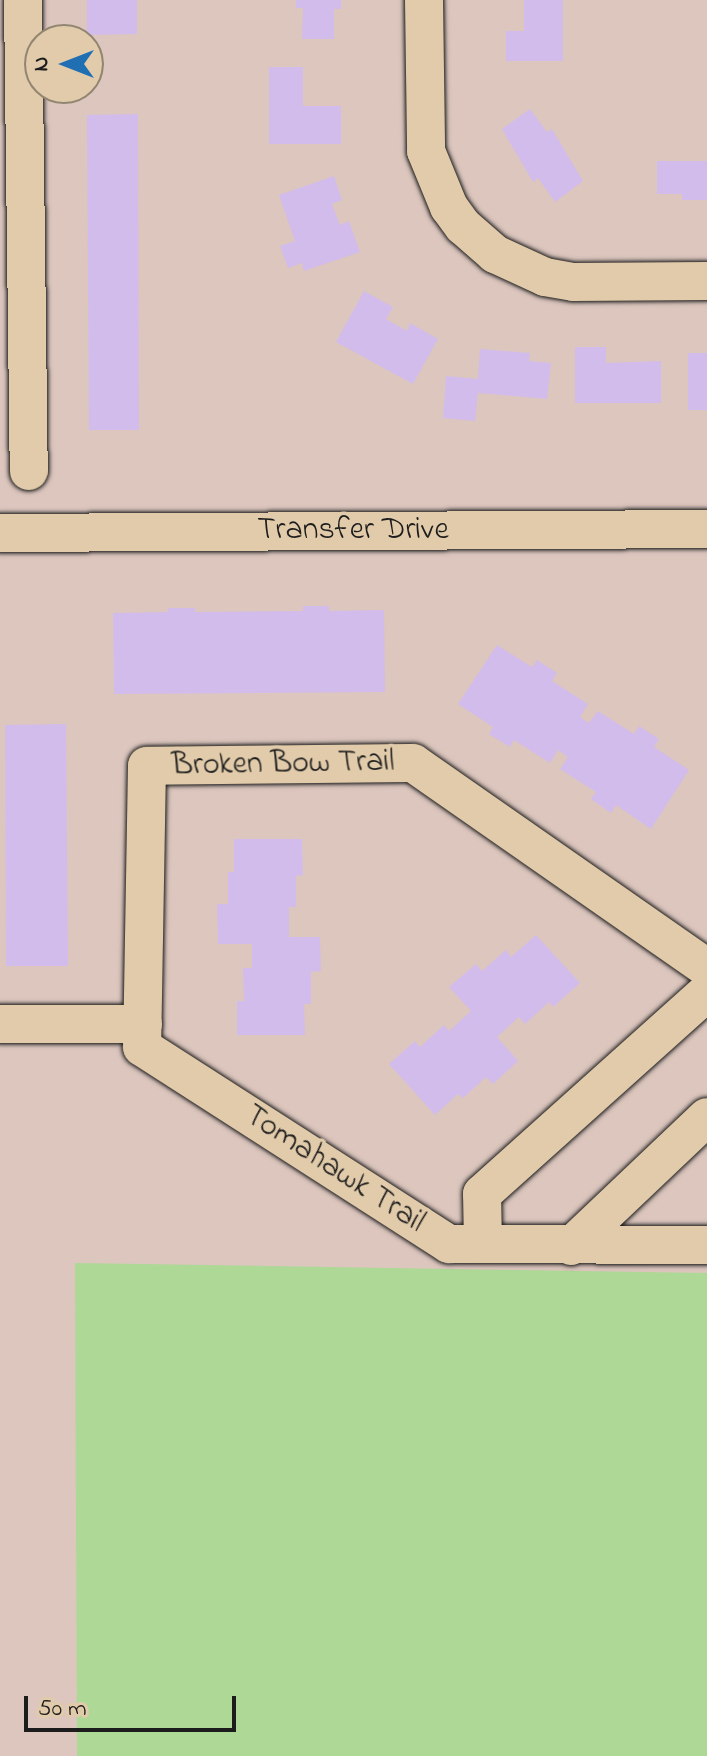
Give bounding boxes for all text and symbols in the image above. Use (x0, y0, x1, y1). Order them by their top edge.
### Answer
north arrow (24, 24, 104, 104)
text: N (26, 57, 58, 71)
street label: Transfer Drive (257, 512, 449, 550)
street label: Broken Bow Trail (171, 744, 395, 786)
street label: Tomahawk Trail (237, 1097, 431, 1243)
scale bar (28, 1680, 240, 1730)
text: 50 m (38, 1692, 87, 1727)

